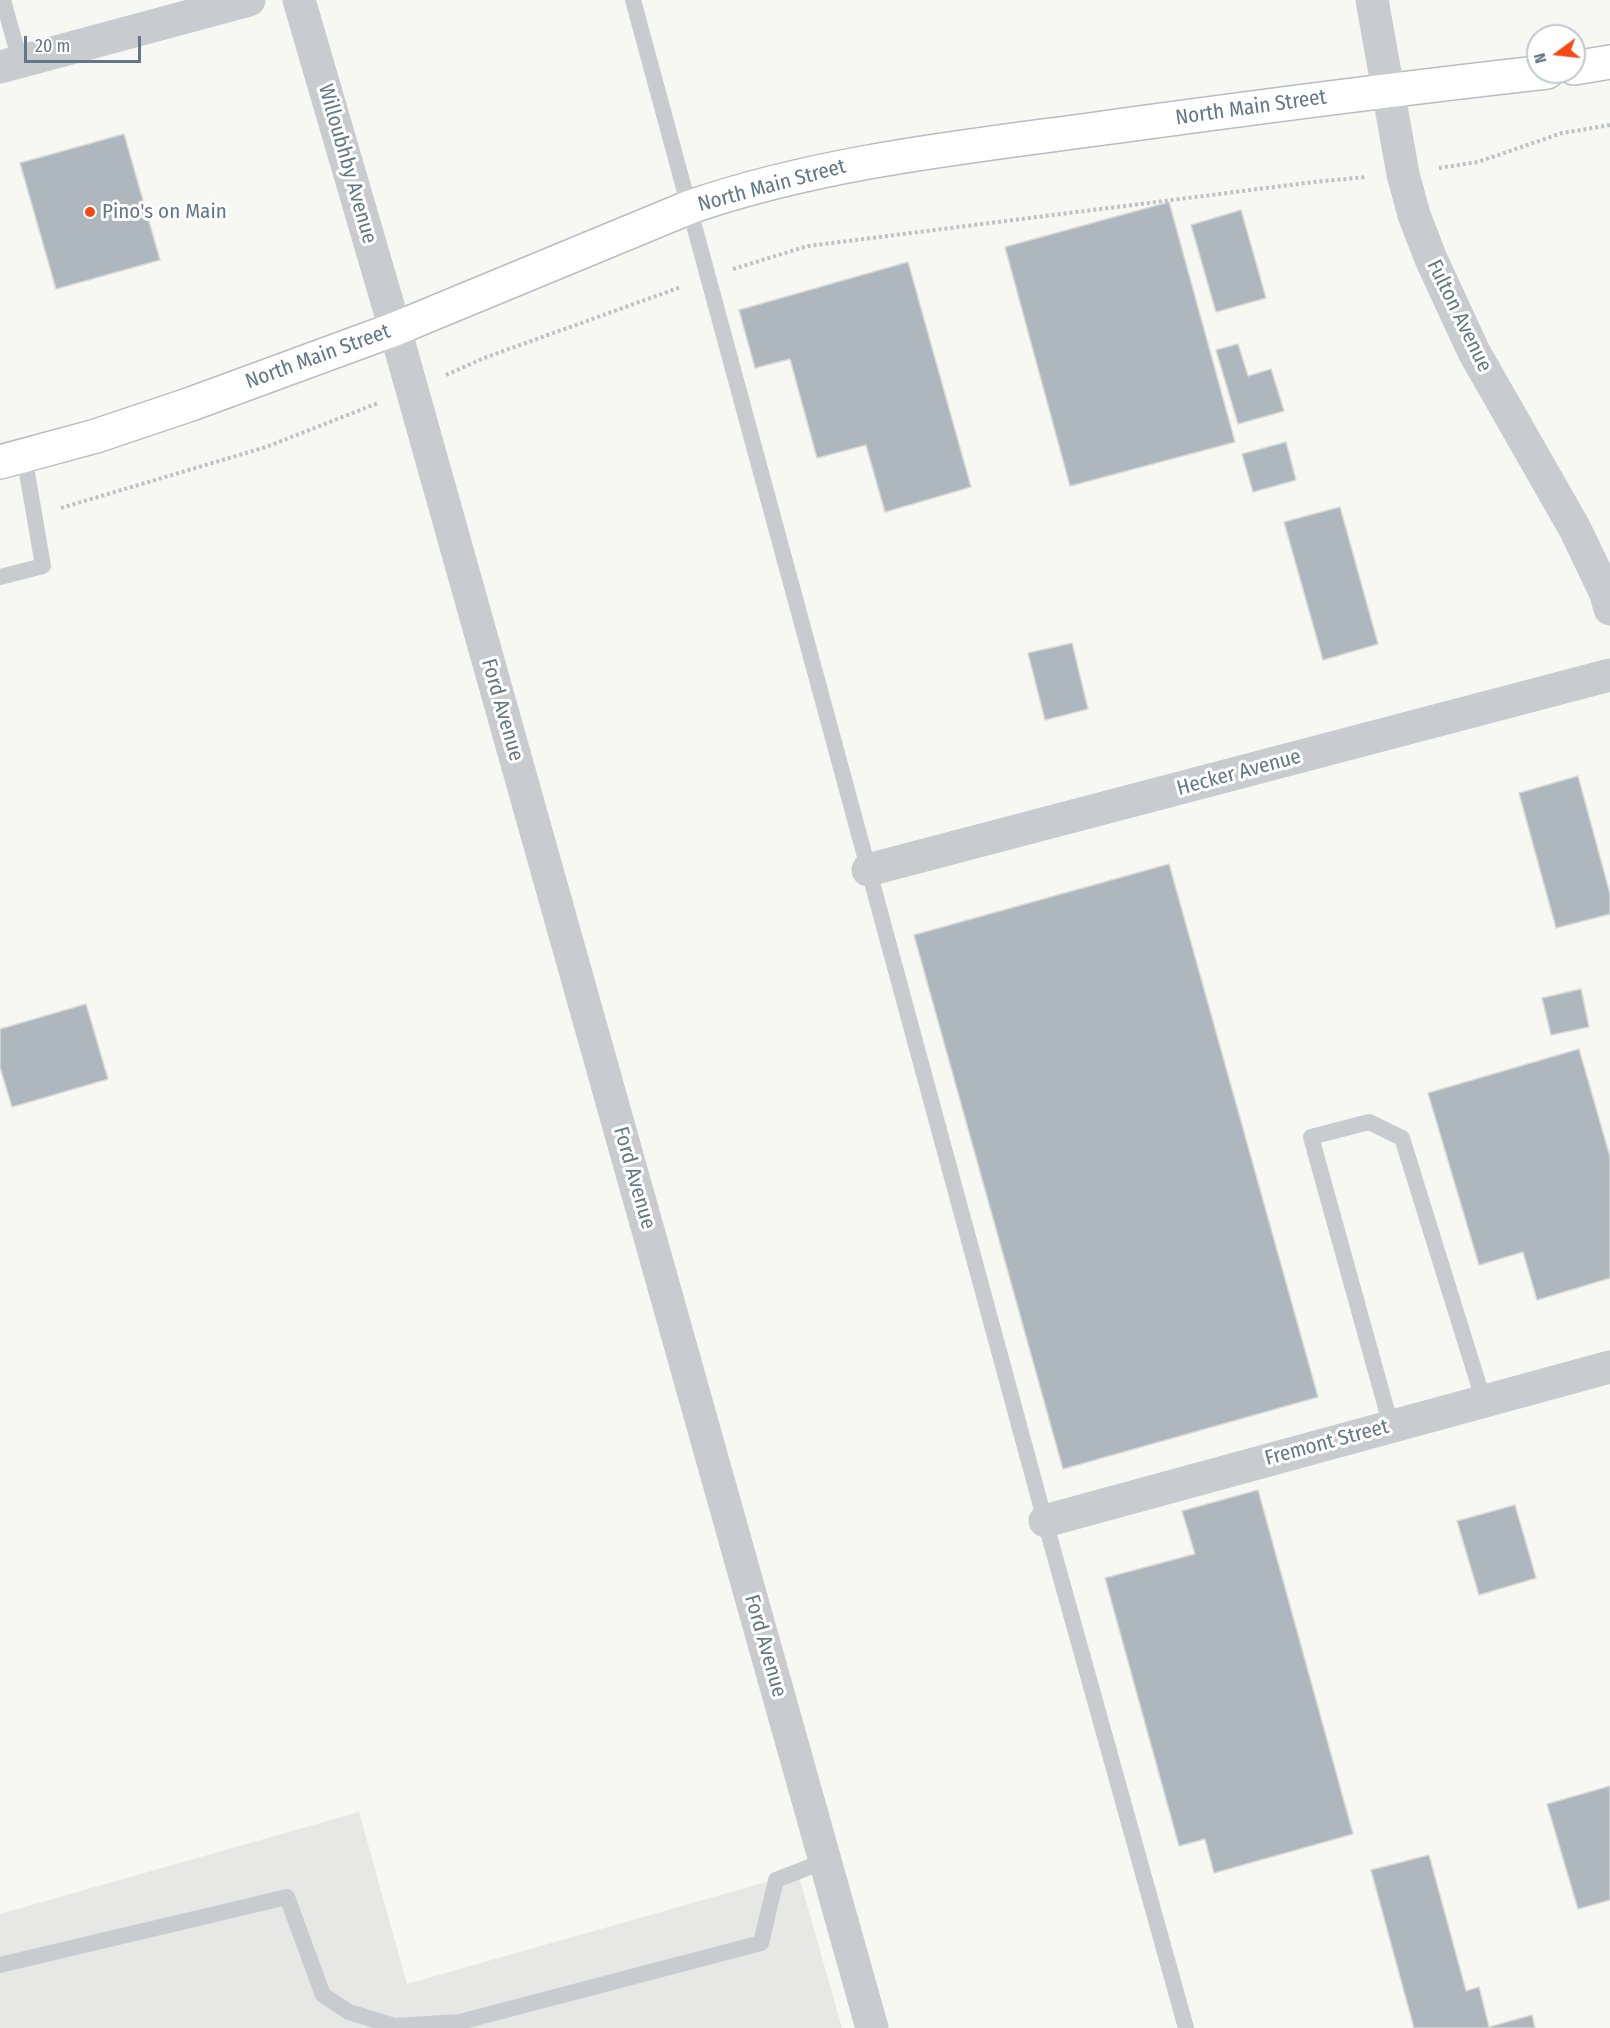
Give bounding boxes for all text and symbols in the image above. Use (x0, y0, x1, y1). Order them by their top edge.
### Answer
scale bar (27, 24, 144, 62)
north arrow (1526, 24, 1586, 84)
text: 20 m (35, 35, 70, 57)
text: N (1530, 51, 1550, 65)
street label: Willoubhby Avenue (312, 81, 382, 247)
street label: North Main Street (1174, 85, 1328, 131)
street label: North Main Street (695, 154, 849, 218)
place label: Pino's on Main (102, 199, 227, 225)
marker: Pino's on Main (83, 205, 97, 219)
street label: Fulton Avenue (1421, 256, 1497, 376)
street label: North Main Street (242, 319, 394, 395)
street label: Ford Avenue (475, 656, 529, 764)
street label: Hecker Avenue (1174, 744, 1304, 802)
street label: Ford Avenue (607, 1124, 661, 1232)
street label: Fremont Street (1262, 1414, 1392, 1472)
street label: Ford Avenue (738, 1592, 792, 1700)

